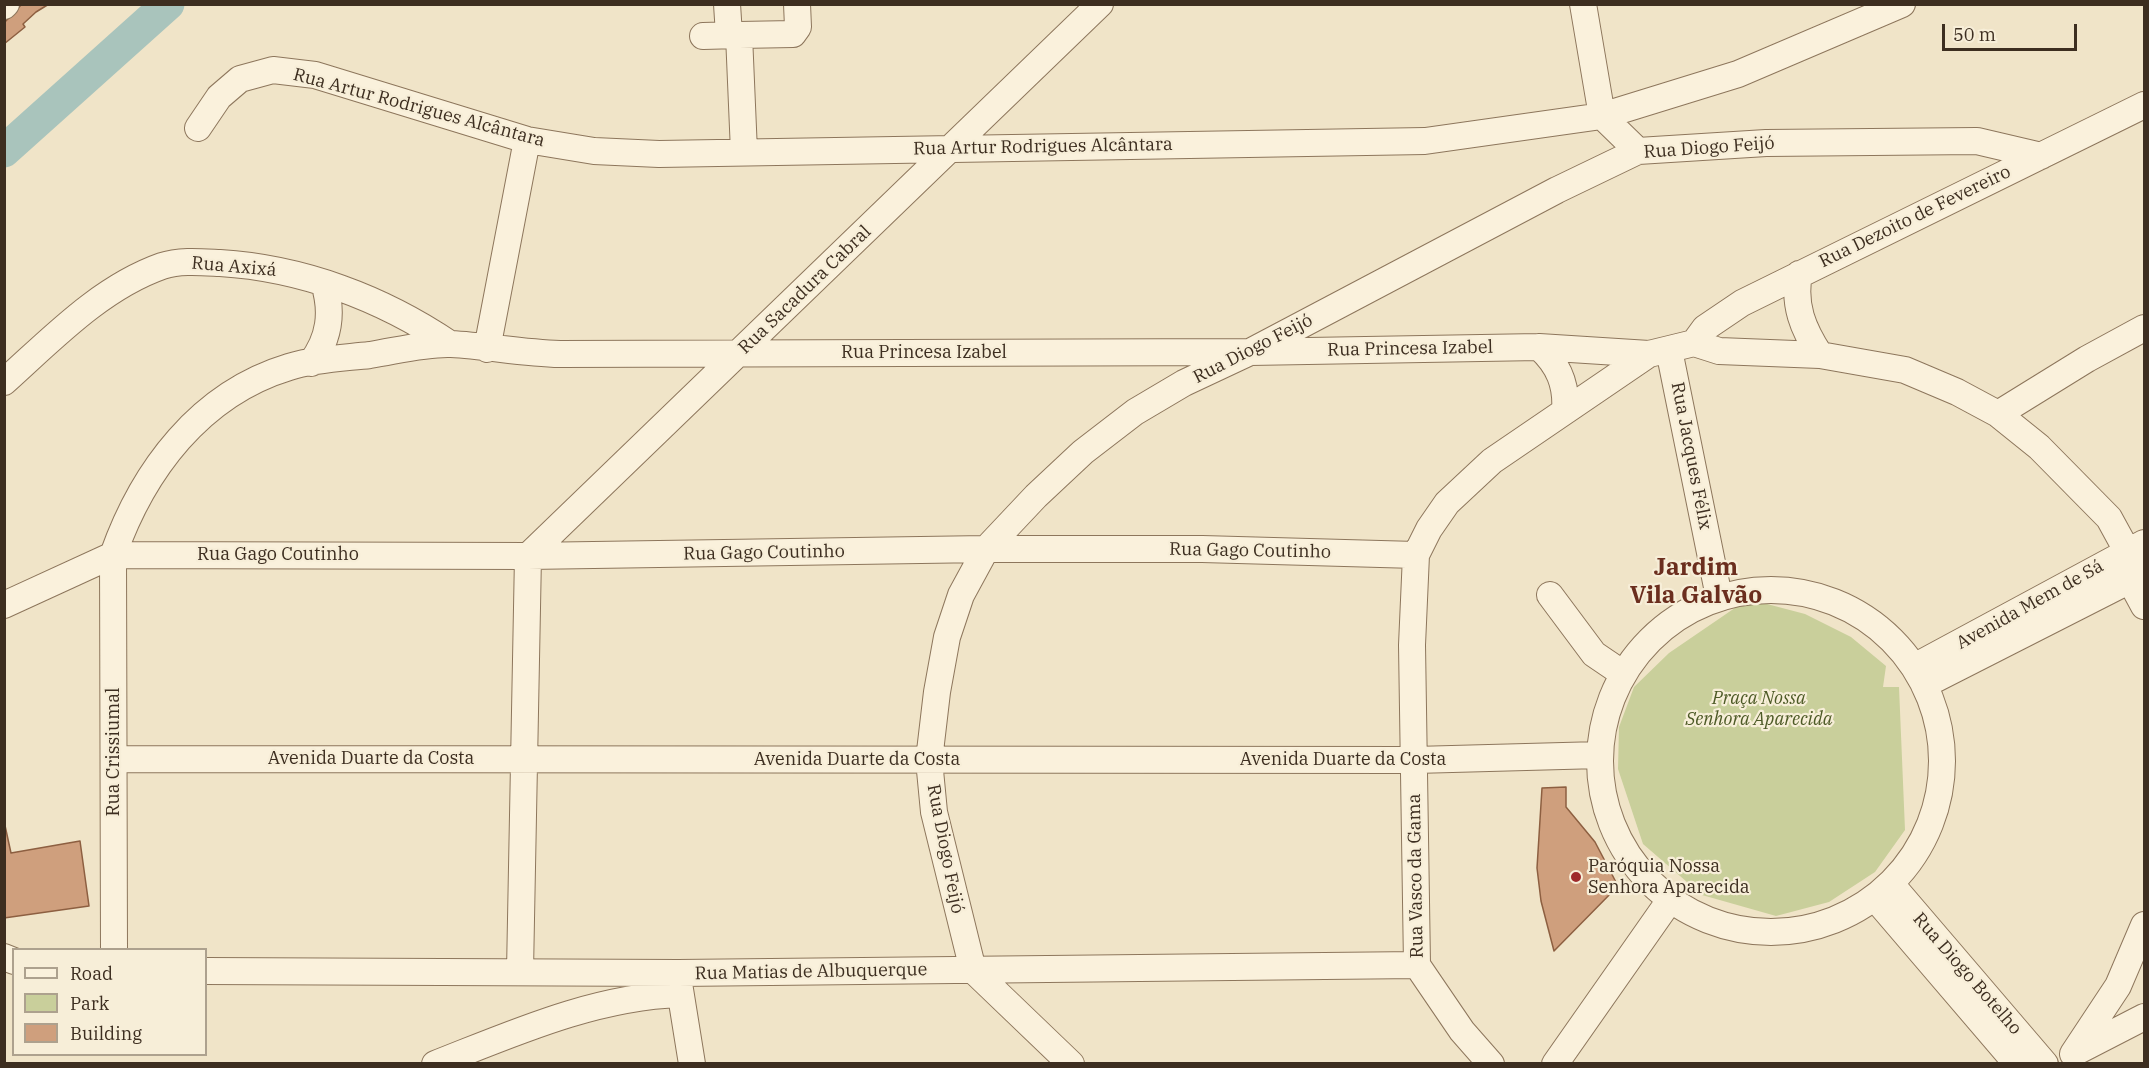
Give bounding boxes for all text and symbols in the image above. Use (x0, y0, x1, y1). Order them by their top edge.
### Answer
scale bar (1945, 12, 2080, 50)
text: 50 m (1953, 23, 1996, 46)
street label: Rua Artur Rodrigues Alcântara (291, 64, 547, 152)
street label: Rua Diogo Feijó (1643, 133, 1775, 163)
street label: Rua Artur Rodrigues Alcântara (913, 134, 1173, 160)
street label: Rua Dezoito de Fevereiro (1816, 161, 2014, 273)
street label: Rua Sacadura Cabral (734, 221, 876, 359)
street label: Rua Axixá (191, 253, 277, 281)
street label: Rua Diogo Feijó (1190, 310, 1316, 388)
street label: Rua Princesa Izabel (1327, 337, 1493, 361)
street label: Rua Princesa Izabel (841, 342, 1007, 364)
street label: Rua Jacques Félix (1666, 380, 1716, 532)
street label: Rua Gago Coutinho (1169, 539, 1331, 563)
street label: Rua Gago Coutinho (683, 541, 845, 565)
street label: Rua Gago Coutinho (197, 544, 359, 566)
district label: Jardim Vila Galvão (1630, 554, 1762, 610)
street label: Avenida Mem de Sá (1953, 556, 2107, 654)
street label: Rua Crissiumal (103, 688, 125, 816)
park label: Praça Nossa Senhora Aparecida (1685, 688, 1833, 730)
street label: Avenida Duarte da Costa (268, 748, 474, 770)
street label: Avenida Duarte da Costa (754, 749, 960, 771)
street label: Avenida Duarte da Costa (1240, 749, 1446, 771)
street label: Rua Diogo Feijó (922, 783, 968, 915)
street label: Rua Vasco da Gama (1404, 793, 1428, 959)
place label: Paróquia Nossa Senhora Aparecida (1588, 856, 1750, 898)
marker: Paróquia Nossa Senhora Aparecida (1569, 870, 1583, 884)
street label: Rua Diogo Botelho (1908, 909, 2026, 1039)
legend (12, 948, 207, 1056)
street label: Rua Matias de Albuquerque (695, 959, 927, 985)
text: Road (70, 962, 113, 985)
text: Park (70, 992, 109, 1015)
text: Building (70, 1022, 142, 1045)

